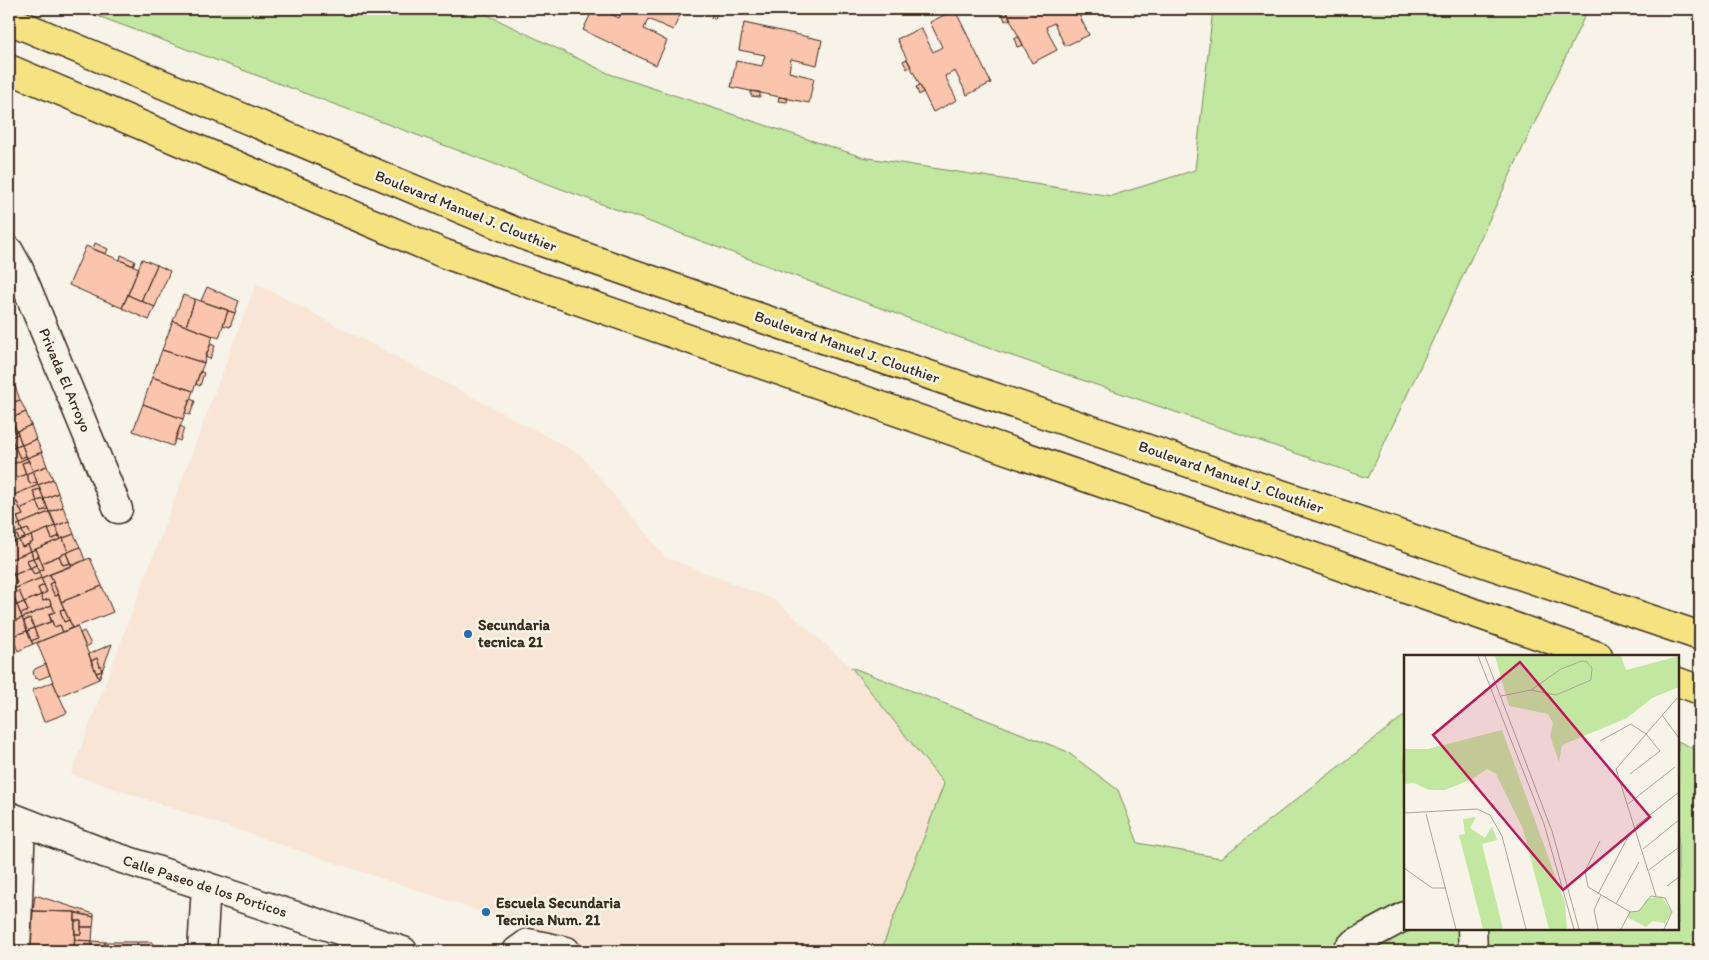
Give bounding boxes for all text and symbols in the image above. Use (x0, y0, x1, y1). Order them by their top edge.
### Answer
street label: Boulevard Manuel J. Clouthier (373, 166, 560, 256)
street label: Boulevard Manuel J. Clouthier (752, 307, 942, 387)
street label: Privada El Arroyo (35, 325, 95, 435)
street label: Boulevard Manuel J. Clouthier (1136, 437, 1326, 517)
place label: Secundaria tecnica 21 (478, 616, 551, 651)
marker: Secundaria tecnica 21 (462, 628, 474, 640)
inset map (1404, 655, 1679, 930)
street label: Calle Paseo de los Porticos (121, 851, 290, 921)
place label: Escuela Secundaria Tecnica Num. 21 (495, 894, 621, 929)
marker: Escuela Secundaria Tecnica Num. 21 (480, 906, 492, 918)

